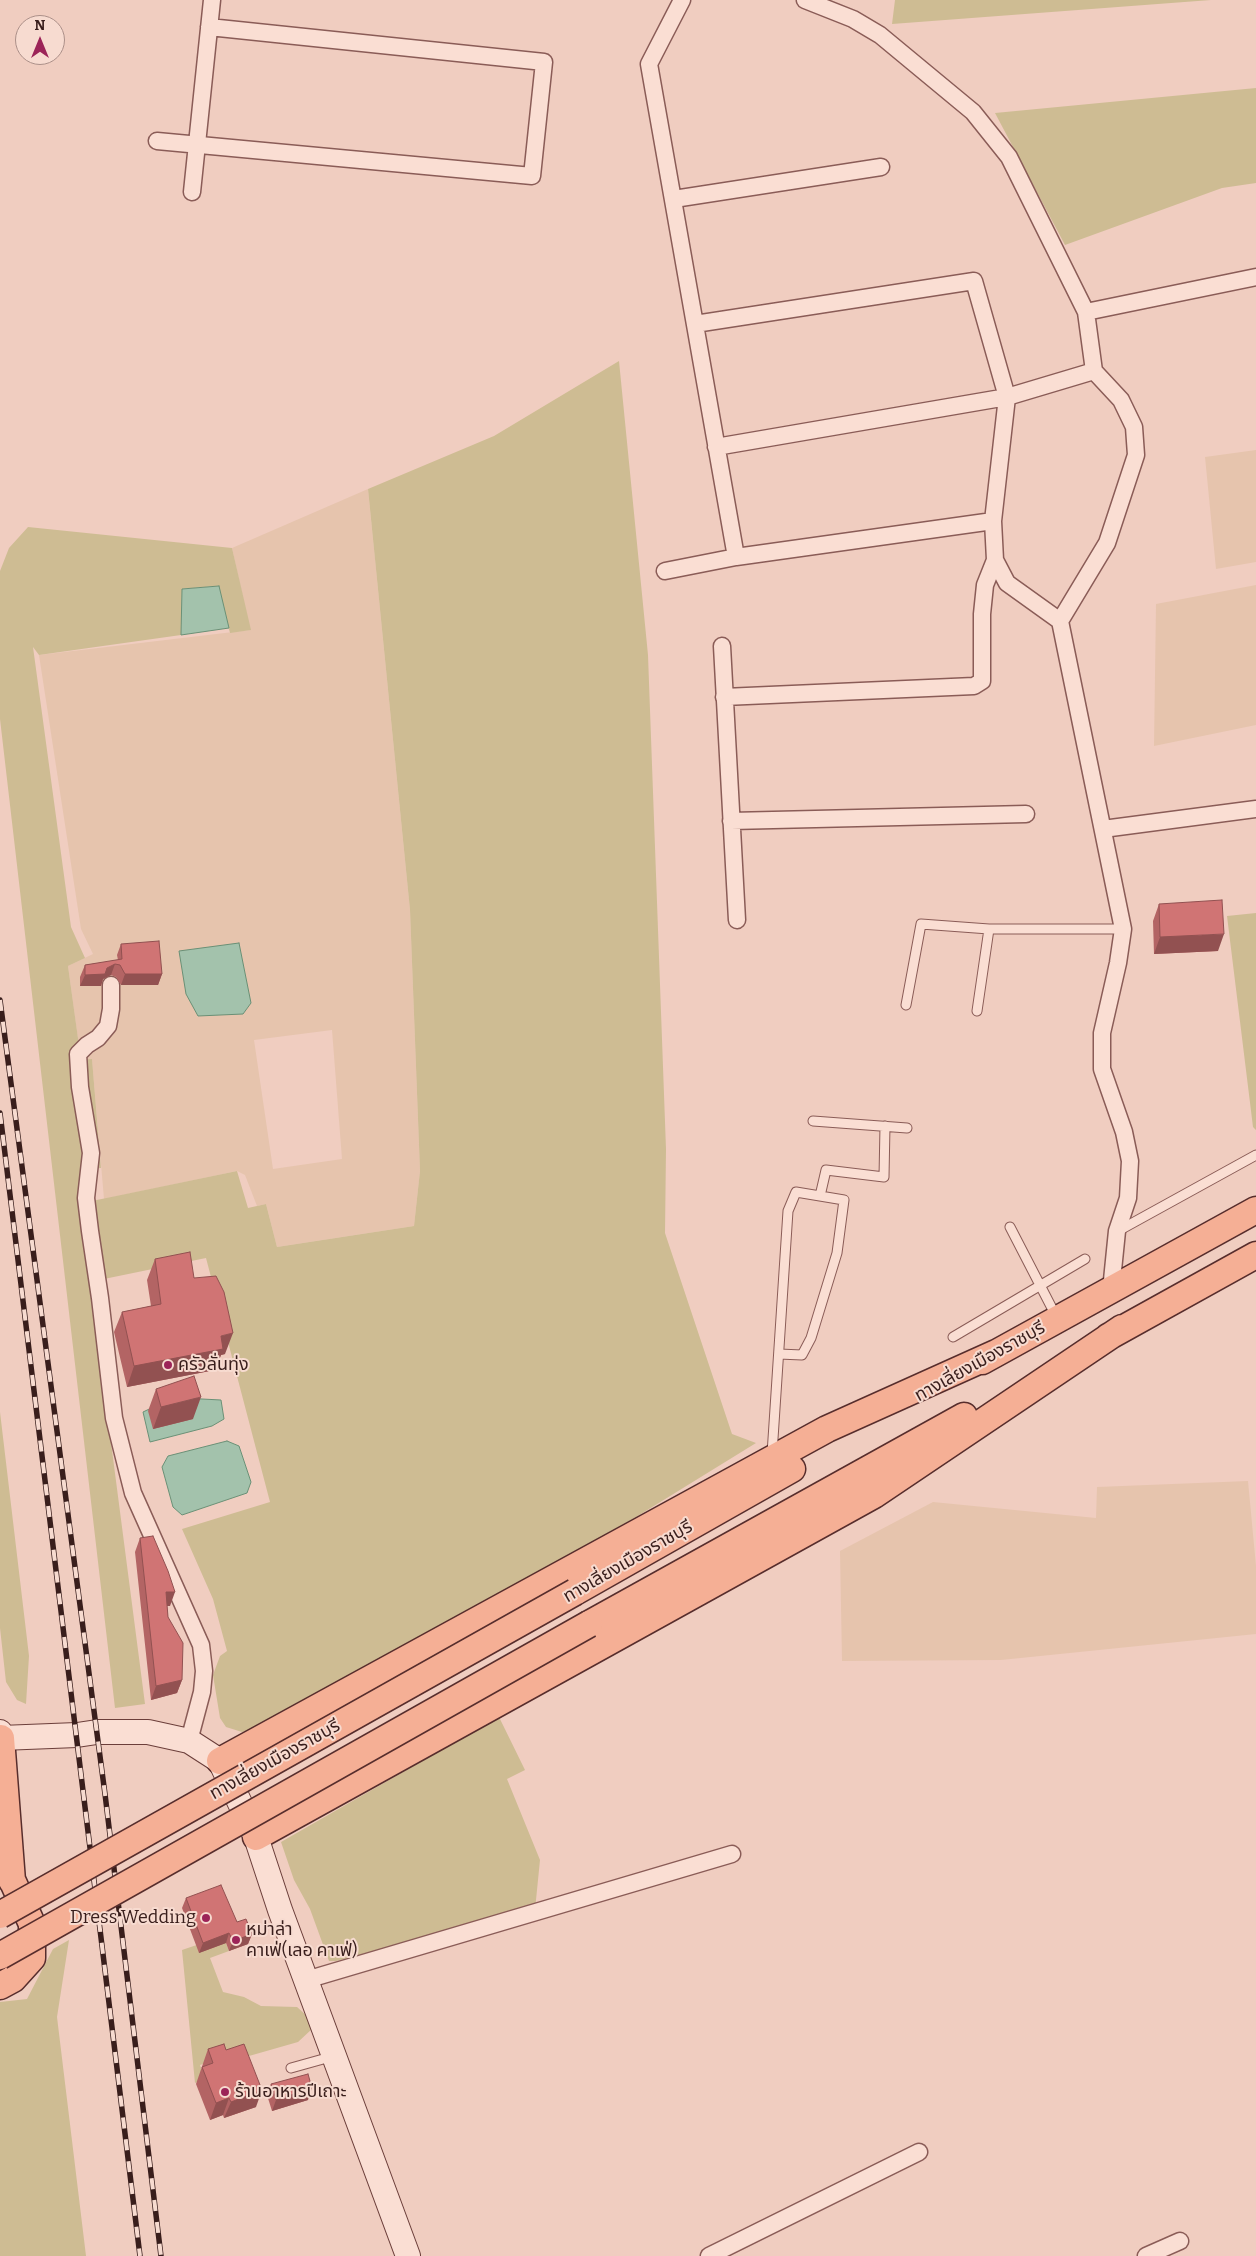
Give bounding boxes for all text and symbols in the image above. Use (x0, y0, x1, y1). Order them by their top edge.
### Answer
north arrow (15, 15, 65, 65)
text: N (35, 17, 45, 34)
street label: ทางเลี่ยงเมืองราชบุรี (911, 1317, 1049, 1407)
place label: ครัวลั่นทุ่ง (178, 1354, 249, 1376)
marker: ครัวลั่นทุ่ง (162, 1359, 174, 1371)
street label: ทางเลี่ยงเมืองราชบุรี (560, 1516, 696, 1608)
street label: ทางเลี่ยงเมืองราชบุรี (206, 1715, 344, 1805)
place label: Dress Wedding (70, 1907, 196, 1929)
marker: Dress Wedding (200, 1912, 212, 1924)
place label: หม่าล่า คาเฟ่(เลอ คาเฟ่) (246, 1919, 358, 1962)
marker: หม่าล่า คาเฟ่(เลอ คาเฟ่) (230, 1934, 242, 1946)
place label: ร้านอาหารปีเถาะ (235, 2081, 347, 2103)
marker: ร้านอาหารปีเถาะ (219, 2086, 231, 2098)

